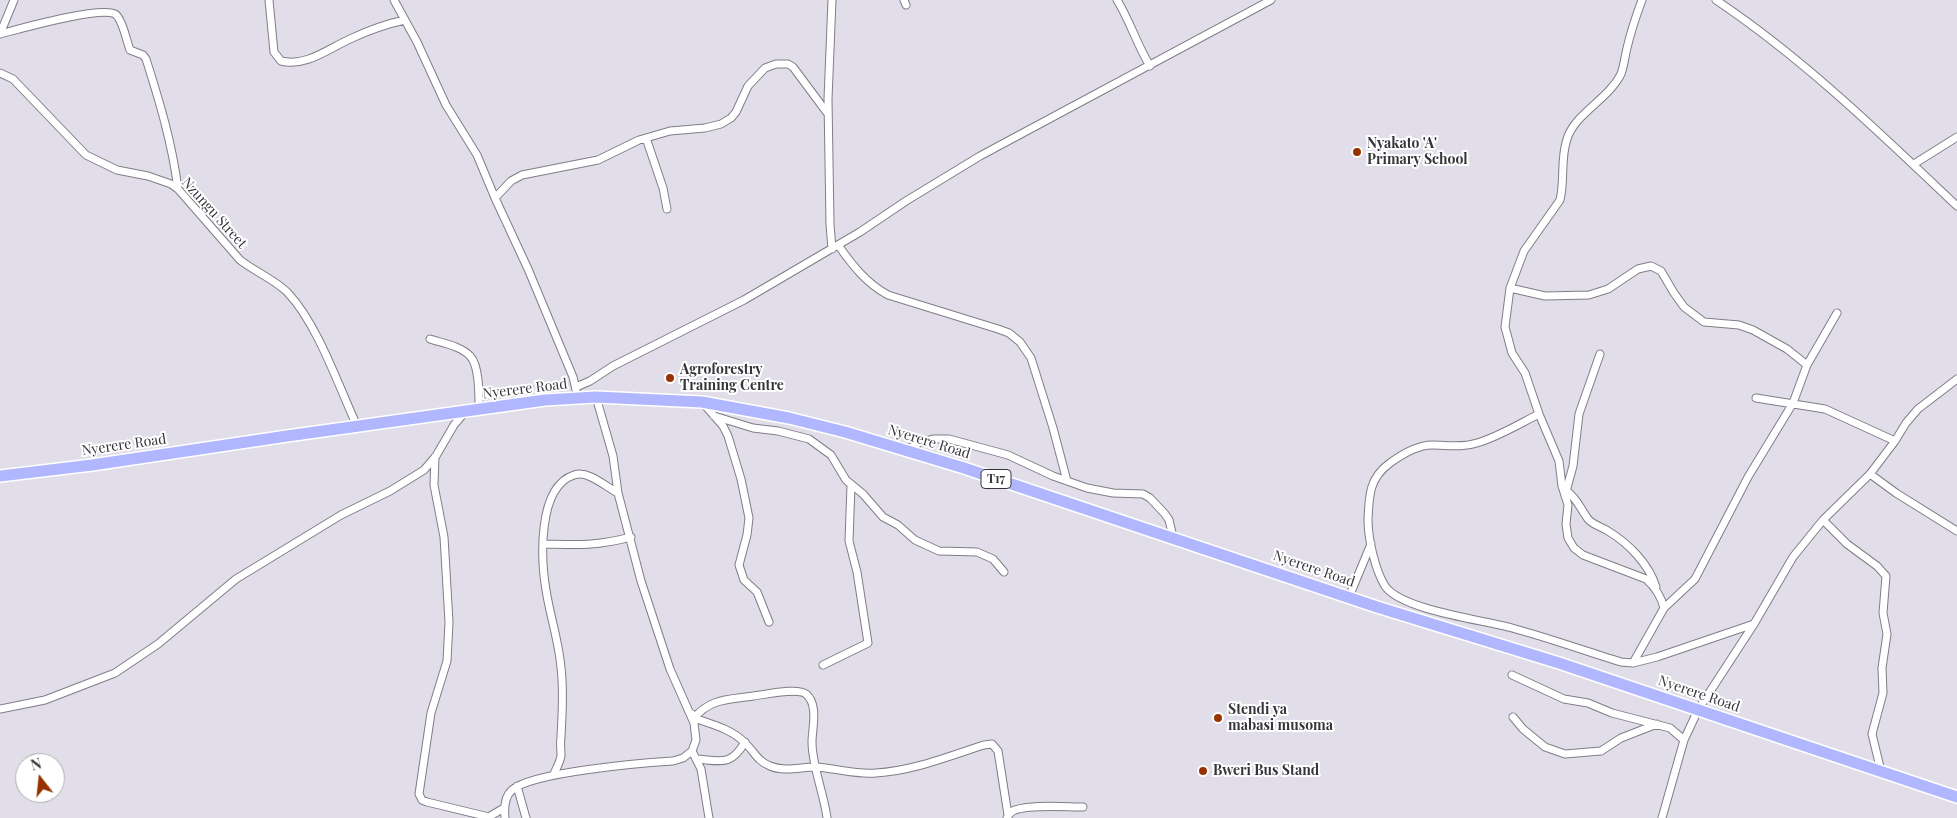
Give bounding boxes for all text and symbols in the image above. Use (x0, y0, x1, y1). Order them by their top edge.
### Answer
place label: Nyakato 'A' Primary School (1367, 136, 1468, 168)
marker: Nyakato 'A' Primary School (1351, 146, 1363, 158)
street label: Nzungu Street (178, 174, 250, 252)
place label: Agroforestry Training Centre (680, 362, 784, 394)
marker: Agroforestry Training Centre (664, 372, 676, 384)
street label: Nyerere Road (482, 375, 568, 403)
street label: Nyerere Road (886, 422, 972, 462)
street label: Nyerere Road (81, 431, 167, 459)
road number: T17 (981, 469, 1011, 488)
street label: Nyerere Road (1271, 547, 1357, 591)
street label: Nyerere Road (1656, 672, 1742, 716)
place label: Stendi ya mabasi musoma (1228, 702, 1333, 734)
marker: Stendi ya mabasi musoma (1212, 712, 1224, 724)
north arrow (15, 753, 65, 803)
text: N (29, 754, 43, 775)
place label: Bweri Bus Stand (1213, 763, 1319, 779)
marker: Bweri Bus Stand (1197, 765, 1209, 777)

